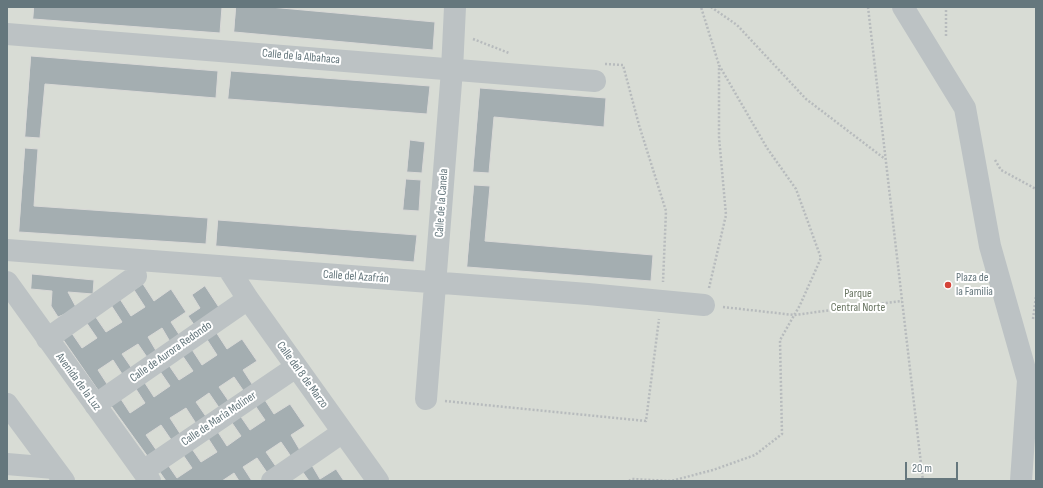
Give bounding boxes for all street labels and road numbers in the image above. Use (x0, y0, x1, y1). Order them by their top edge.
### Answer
street label: Calle de la Albahaca (261, 46, 341, 68)
street label: Calle de la Canela (432, 168, 452, 238)
street label: Calle del Azafrán (323, 268, 389, 286)
street label: Calle de Aurora Redondo (127, 318, 215, 386)
street label: Calle del 8 de Marzo (273, 339, 331, 411)
street label: Avenida de la Luz (52, 350, 104, 414)
street label: Calle de María Moliner (179, 389, 259, 449)

